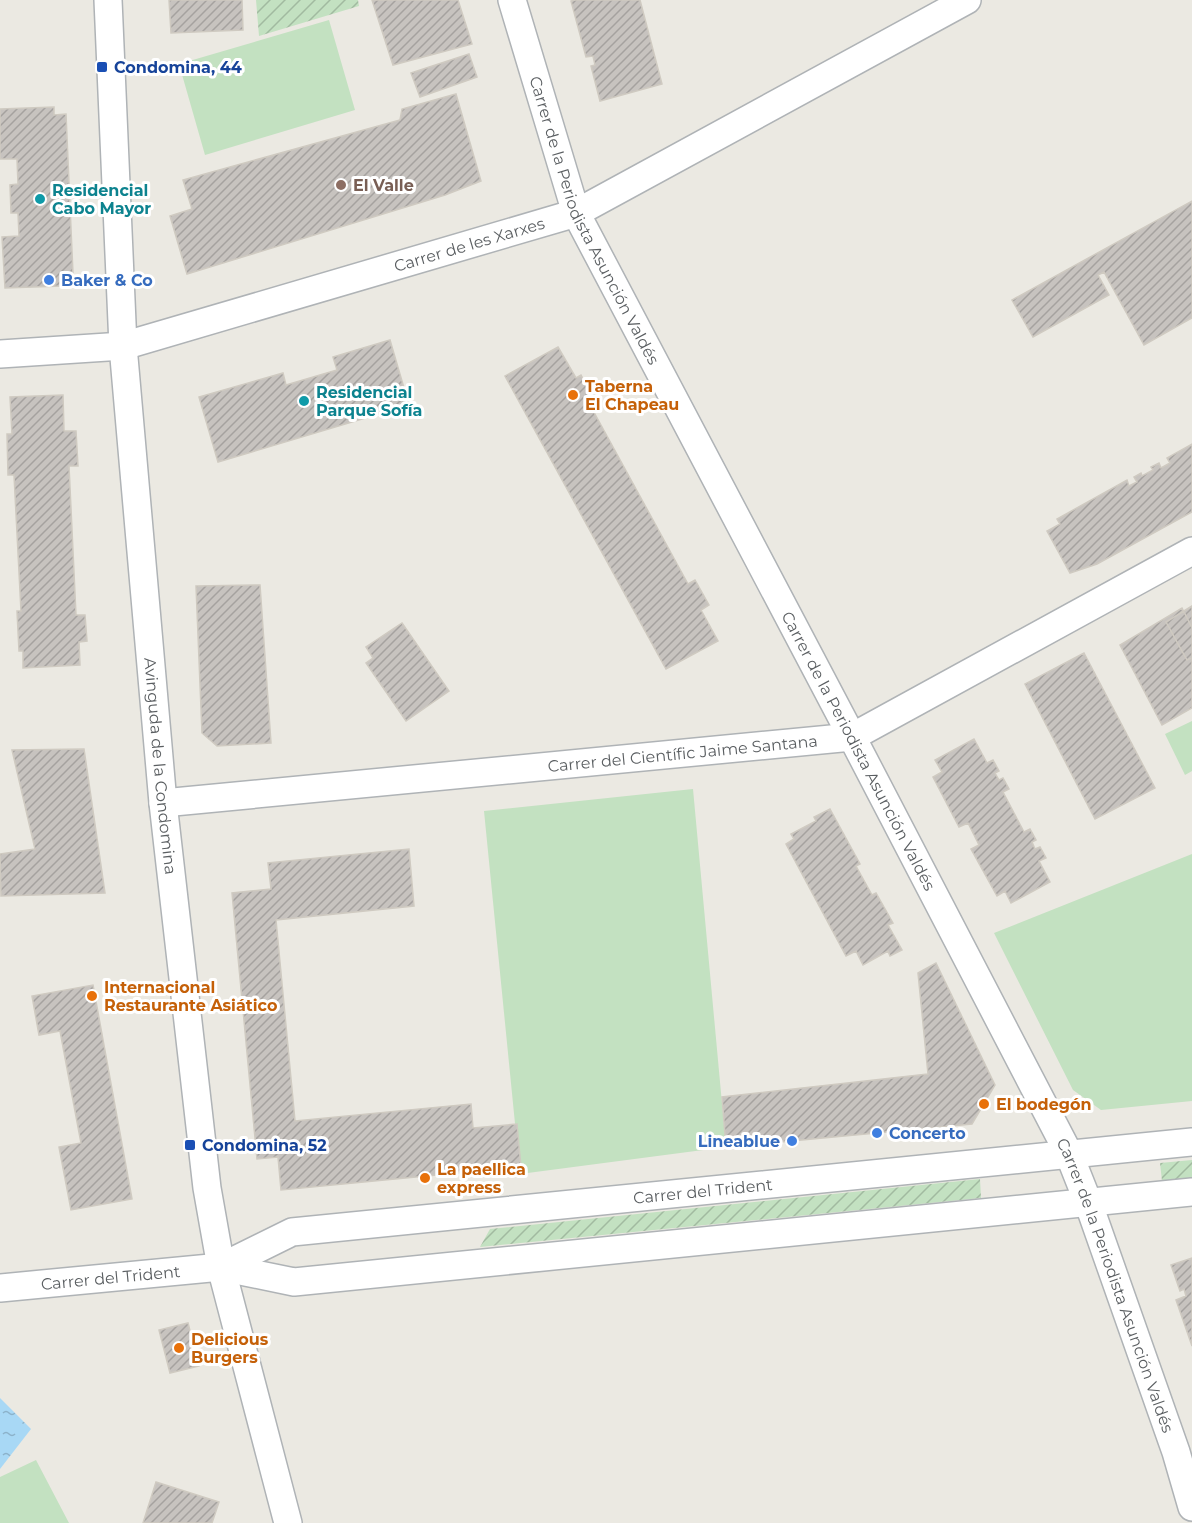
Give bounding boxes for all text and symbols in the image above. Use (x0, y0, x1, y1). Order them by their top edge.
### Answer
place label: Condomina, 44 (114, 58, 242, 77)
marker: Condomina, 44 (95, 60, 109, 74)
street label: Carrer de la Periodista Asunción Valdés (526, 74, 664, 368)
place label: El Valle (353, 176, 414, 195)
marker: El Valle (334, 178, 348, 192)
place label: Residencial Cabo Mayor (52, 181, 151, 218)
marker: Residencial Cabo Mayor (33, 192, 47, 206)
street label: Carrer de les Xarxes (392, 213, 547, 275)
place label: Baker & Co (61, 271, 153, 290)
marker: Baker & Co (42, 273, 56, 287)
place label: Taberna El Chapeau (585, 377, 679, 414)
place label: Residencial Parque Sofía (316, 383, 422, 420)
marker: Taberna El Chapeau (566, 388, 580, 402)
marker: Residencial Parque Sofía (297, 394, 311, 408)
street label: Carrer de la Periodista Asunción Valdés (778, 608, 940, 894)
street label: Avinguda de la Condomina (141, 657, 181, 876)
street label: Carrer del Científic Jaime Santana (547, 731, 818, 776)
place label: Internacional Restaurante Asiático (104, 978, 277, 1015)
marker: Internacional Restaurante Asiático (85, 989, 99, 1003)
place label: El bodegón (996, 1095, 1092, 1114)
marker: El bodegón (977, 1097, 991, 1111)
place label: Concerto (889, 1124, 966, 1143)
marker: Concerto (870, 1126, 884, 1140)
place label: Lineablue (698, 1132, 780, 1151)
marker: Lineablue (785, 1134, 799, 1148)
street label: Carrer de la Periodista Asunción Valdés (1053, 1135, 1178, 1435)
place label: Condomina, 52 (202, 1136, 327, 1155)
marker: Condomina, 52 (183, 1138, 197, 1152)
place label: La paellica express (437, 1160, 526, 1197)
marker: La paellica express (418, 1171, 432, 1185)
street label: Carrer del Trident (632, 1174, 774, 1207)
street label: Carrer del Trident (40, 1261, 182, 1294)
place label: Delicious Burgers (191, 1330, 269, 1367)
marker: Delicious Burgers (172, 1341, 186, 1355)

